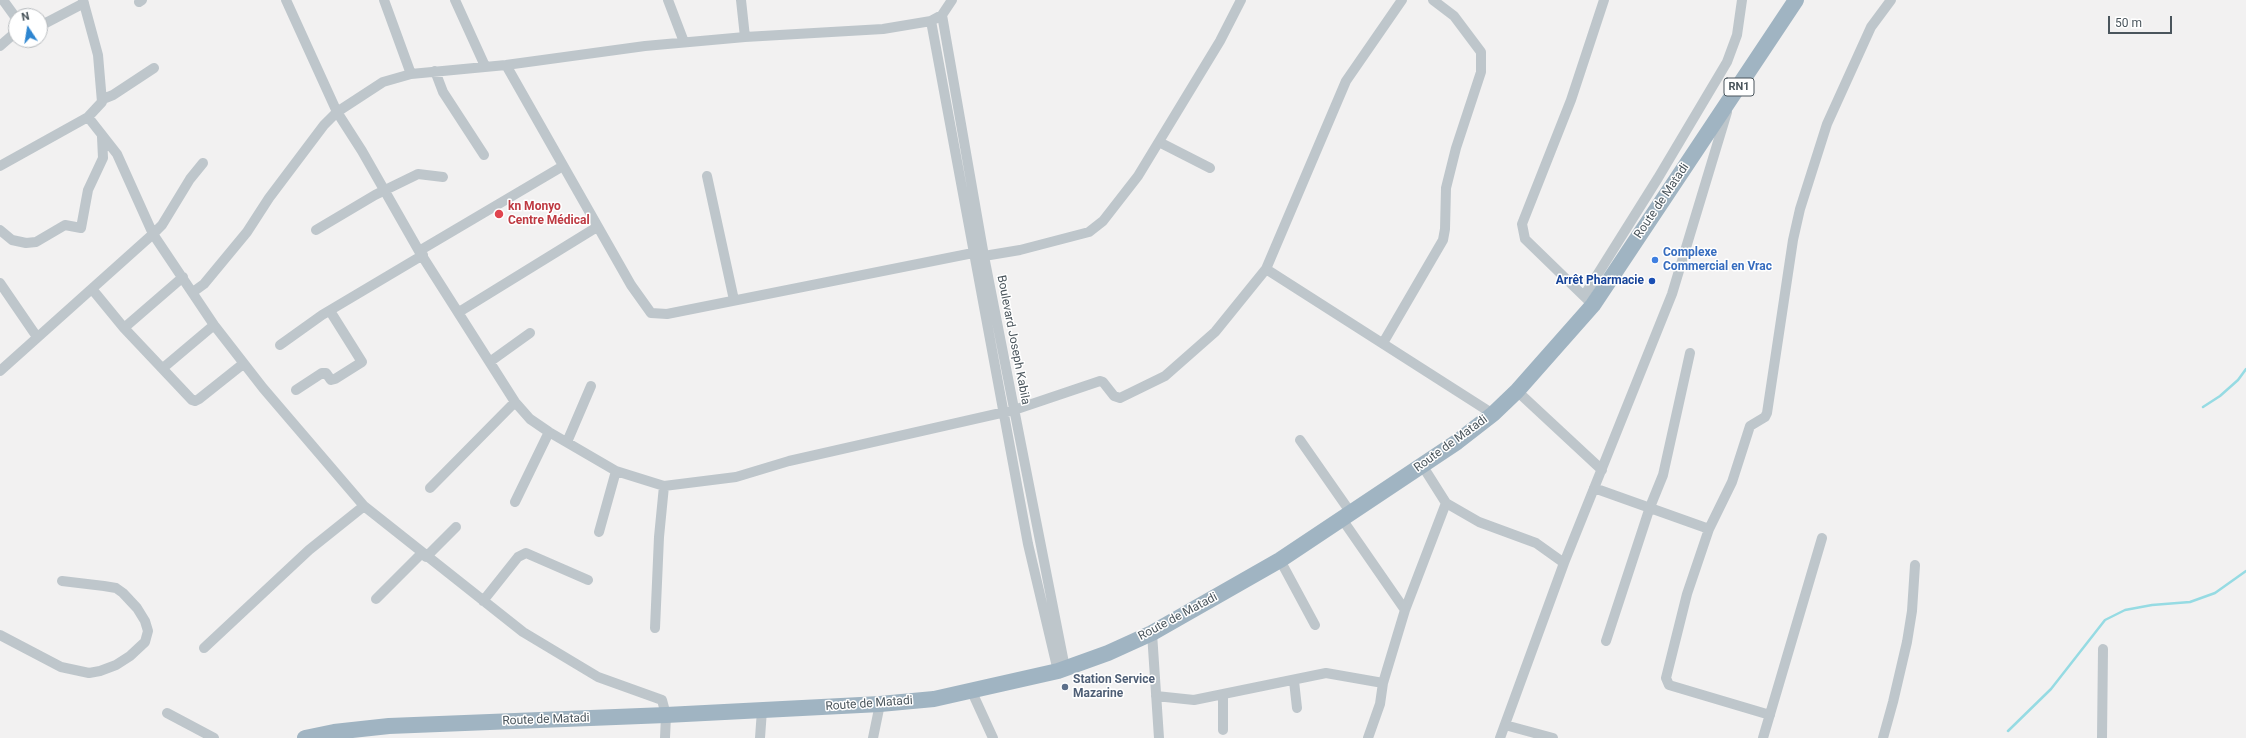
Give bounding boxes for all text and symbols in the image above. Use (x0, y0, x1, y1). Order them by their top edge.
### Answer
north arrow (8, 8, 48, 48)
scale bar (2110, 8, 2174, 34)
text: N (20, 10, 31, 24)
text: 50 m (2115, 16, 2142, 30)
road number: RN1 (1724, 78, 1754, 96)
street label: Route de Matadi (1632, 161, 1692, 241)
place label: kn Monyo Centre Médical (508, 200, 590, 228)
marker: kn Monyo Centre Médical (493, 208, 505, 220)
place label: Complexe Commercial en Vrac (1663, 246, 1772, 274)
marker: Complexe Commercial en Vrac (1650, 255, 1660, 265)
street label: Boulevard Joseph Kabila (993, 274, 1033, 406)
place label: Arrêt Pharmacie (1556, 274, 1644, 288)
marker: Arrêt Pharmacie (1647, 276, 1657, 286)
street label: Route de Matadi (1411, 412, 1491, 476)
street label: Route de Matadi (1136, 590, 1220, 644)
place label: Station Service Mazarine (1073, 673, 1155, 701)
marker: Station Service Mazarine (1060, 682, 1070, 692)
street label: Route de Matadi (825, 694, 913, 714)
street label: Route de Matadi (502, 711, 590, 729)

